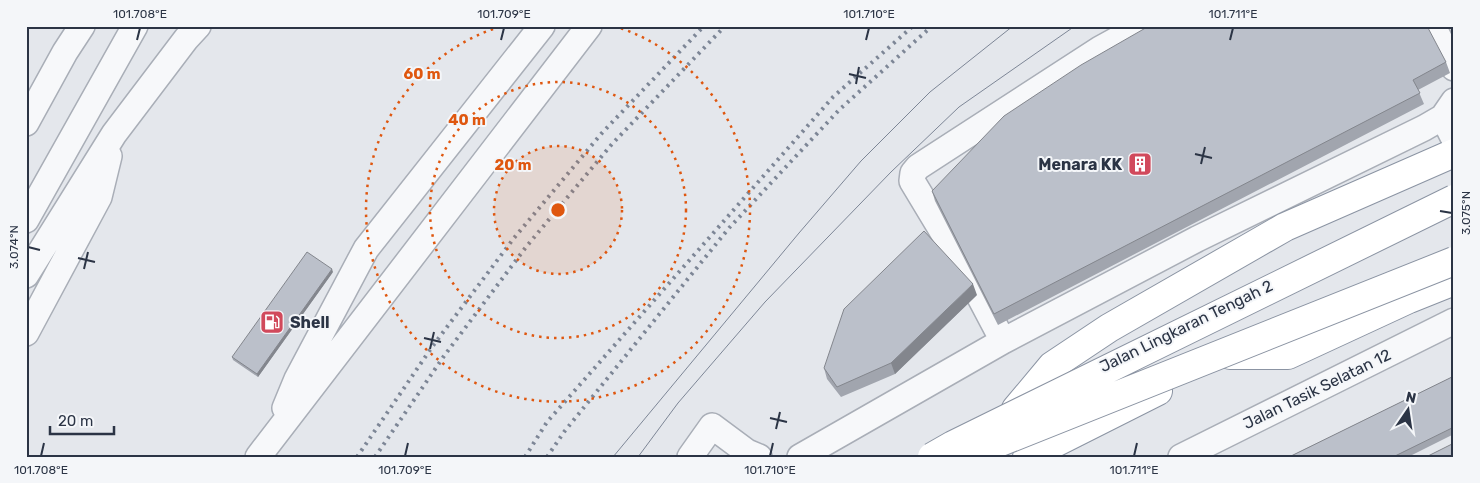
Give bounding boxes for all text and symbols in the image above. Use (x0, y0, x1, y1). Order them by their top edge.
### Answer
text: 101.708°E (113, 7, 167, 21)
text: 101.709°E (477, 7, 531, 21)
text: 101.710°E (843, 7, 895, 21)
text: 101.711°E (1209, 7, 1257, 21)
text: 60 m (404, 65, 440, 83)
text: 40 m (448, 111, 486, 129)
building icon: Menara KK (1127, 151, 1153, 177)
place label: Menara KK (1038, 155, 1122, 174)
text: 20 m (495, 156, 531, 174)
text: 3.075°N (1459, 191, 1473, 235)
centre of rings (549, 201, 567, 219)
text: 3.074°N (7, 225, 21, 269)
street label: Jalan Lingkaran Tengah 2 (1096, 276, 1276, 376)
fuel station icon: Shell (259, 309, 285, 335)
place label: Shell (290, 313, 330, 332)
street label: Jalan Tasik Selatan 12 (1240, 345, 1394, 433)
north arrow (1382, 386, 1432, 436)
text: N (1404, 388, 1418, 407)
scale bar (50, 403, 114, 435)
text: 20 m (58, 412, 93, 430)
text: 101.708°E (14, 463, 68, 477)
text: 101.709°E (378, 463, 432, 477)
text: 101.710°E (744, 463, 796, 477)
text: 101.711°E (1110, 463, 1158, 477)

